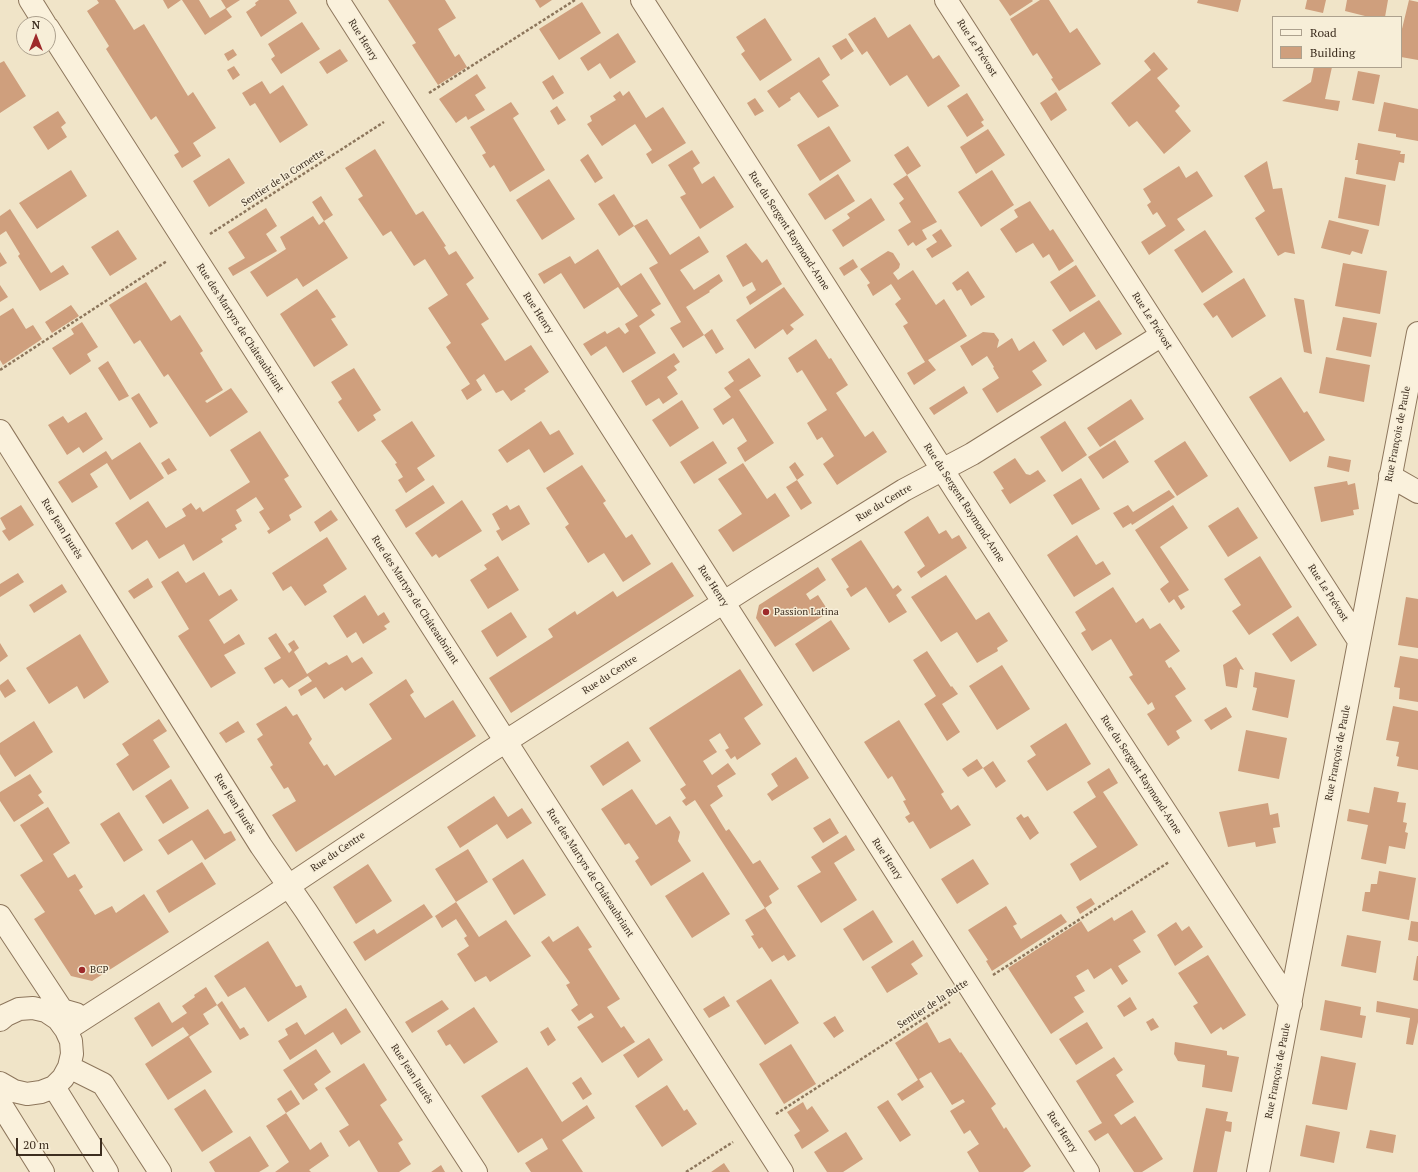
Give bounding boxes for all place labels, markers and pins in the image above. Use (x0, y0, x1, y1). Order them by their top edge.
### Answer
place label: Passion Latina (774, 606, 839, 618)
marker: Passion Latina (761, 607, 771, 617)
place label: BCP (90, 964, 109, 976)
marker: BCP (77, 965, 87, 975)

